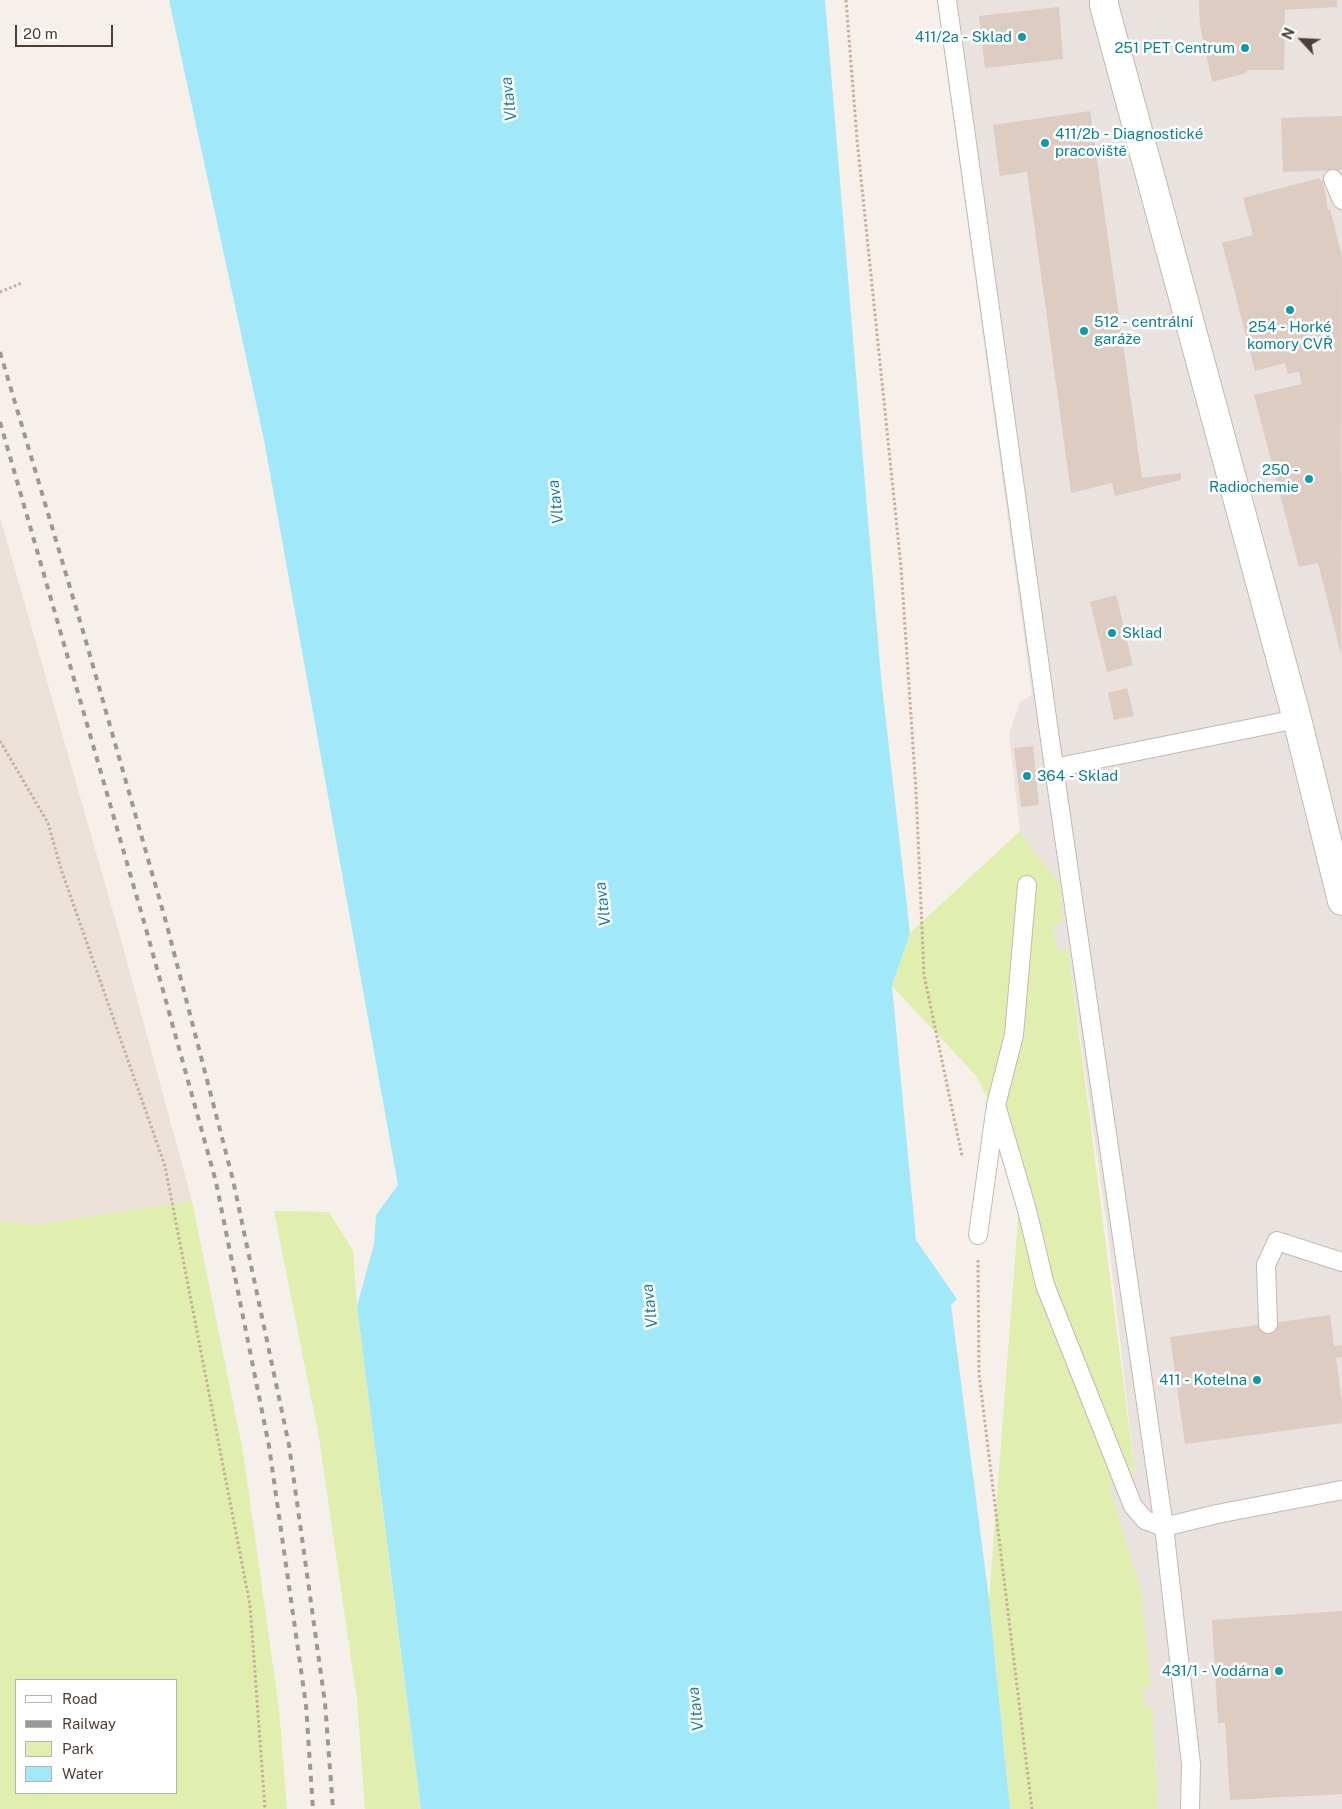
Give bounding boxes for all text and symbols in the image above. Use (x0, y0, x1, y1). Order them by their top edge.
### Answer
scale bar (18, 15, 115, 47)
north arrow (1277, 15, 1327, 65)
text: 20 m (23, 25, 58, 42)
text: N (1279, 25, 1298, 42)
place label: 411/2a - Sklad (915, 28, 1012, 46)
marker: 411/2a - Sklad (1016, 31, 1028, 43)
place label: 251 PET Centrum (1114, 39, 1235, 57)
marker: 251 PET Centrum (1239, 42, 1251, 54)
water label: Vltava (497, 76, 521, 122)
place label: 411/2b - Diagnostické pracoviště (1055, 125, 1203, 160)
marker: 411/2b - Diagnostické pracoviště (1039, 137, 1051, 149)
marker: 254 - Horké komory CVŘ (1284, 304, 1296, 316)
place label: 512 - centrální garáže (1094, 313, 1193, 348)
place label: 254 - Horké komory CVŘ (1247, 318, 1333, 353)
marker: 512 - centrální garáže (1078, 325, 1090, 337)
place label: 250 - Radiochemie (1209, 461, 1299, 496)
marker: 250 - Radiochemie (1303, 473, 1315, 485)
water label: Vltava (544, 479, 568, 525)
place label: Sklad (1122, 624, 1162, 642)
marker: Sklad (1106, 627, 1118, 639)
place label: 364 - Sklad (1037, 767, 1118, 785)
marker: 364 - Sklad (1021, 770, 1033, 782)
water label: Vltava (591, 881, 615, 927)
water label: Vltava (638, 1283, 662, 1329)
place label: 411 - Kotelna (1159, 1371, 1247, 1389)
marker: 411 - Kotelna (1251, 1374, 1263, 1386)
place label: 431/1 - Vodárna (1162, 1662, 1269, 1680)
marker: 431/1 - Vodárna (1273, 1665, 1285, 1677)
legend (15, 1679, 178, 1794)
water label: Vltava (684, 1686, 708, 1732)
text: Road (62, 1690, 98, 1707)
text: Railway (62, 1715, 116, 1732)
text: Park (62, 1740, 94, 1757)
text: Water (62, 1765, 104, 1782)

